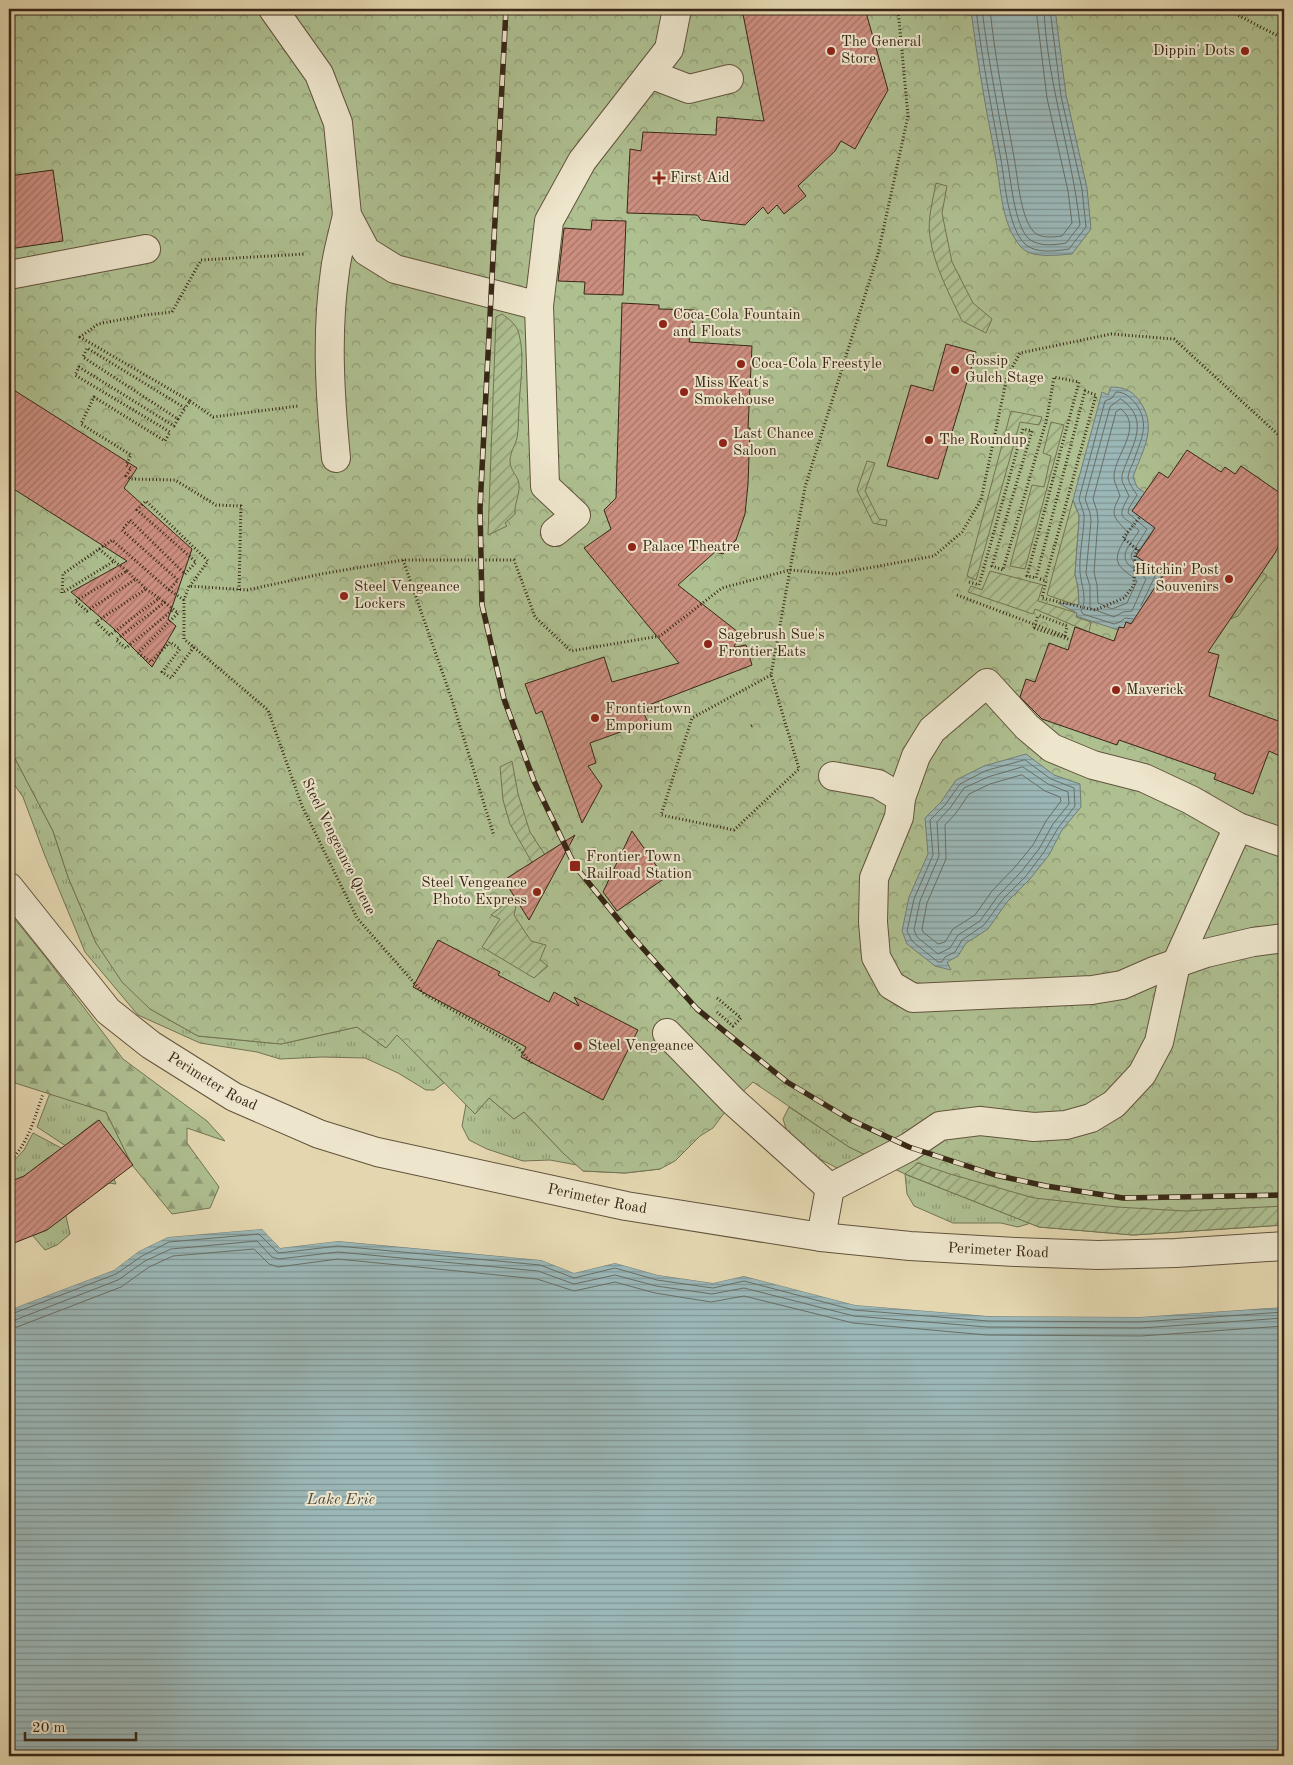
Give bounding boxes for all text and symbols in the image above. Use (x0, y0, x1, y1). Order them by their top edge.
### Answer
place label: The General Store (841, 35, 921, 67)
place label: Dippin' Dots (1153, 44, 1235, 59)
marker: The General Store (825, 45, 837, 57)
marker: Dippin' Dots (1239, 45, 1251, 57)
marker: First Aid (652, 171, 666, 185)
place label: First Aid (670, 171, 730, 186)
place label: Coca-Cola Fountain and Floats (673, 308, 801, 340)
marker: Coca-Cola Fountain and Floats (657, 318, 669, 330)
place label: Gossip Gulch Stage (965, 354, 1044, 386)
place label: Coca-Cola Freestyle (751, 357, 882, 372)
marker: Coca-Cola Freestyle (735, 358, 747, 370)
marker: Gossip Gulch Stage (949, 364, 961, 376)
place label: Miss Keat's Smokehouse (694, 376, 774, 408)
marker: Miss Keat's Smokehouse (678, 386, 690, 398)
place label: Last Chance Saloon (733, 427, 814, 459)
place label: The Roundup (939, 433, 1027, 448)
marker: The Roundup (923, 434, 935, 446)
marker: Last Chance Saloon (717, 437, 729, 449)
place label: Palace Theatre (642, 540, 740, 555)
marker: Palace Theatre (626, 541, 638, 553)
place label: Hitchin' Post Souvenirs (1135, 563, 1219, 595)
marker: Hitchin' Post Souvenirs (1223, 573, 1235, 585)
place label: Steel Vengeance Lockers (354, 580, 460, 612)
marker: Steel Vengeance Lockers (338, 590, 350, 602)
place label: Sagebrush Sue's Frontier Eats (718, 628, 825, 660)
marker: Sagebrush Sue's Frontier Eats (702, 638, 714, 650)
place label: Maverick (1126, 683, 1184, 698)
marker: Maverick (1110, 684, 1122, 696)
place label: Frontiertown Emporium (605, 702, 691, 734)
marker: Frontiertown Emporium (589, 712, 601, 724)
street label: Steel Vengeance Queue (298, 776, 378, 918)
place label: Frontier Town Railroad Station (586, 850, 692, 882)
marker: Frontier Town Railroad Station (568, 859, 582, 873)
place label: Steel Vengeance Photo Express (421, 876, 527, 908)
marker: Steel Vengeance Photo Express (531, 886, 543, 898)
place label: Steel Vengeance (588, 1039, 694, 1054)
marker: Steel Vengeance (572, 1040, 584, 1052)
street label: Perimeter Road (165, 1050, 259, 1114)
street label: Perimeter Road (546, 1182, 648, 1217)
street label: Perimeter Road (947, 1241, 1049, 1261)
water label: Lake Erie (306, 1492, 376, 1508)
scale bar (25, 1710, 136, 1742)
text: 20 m (32, 1721, 66, 1736)

